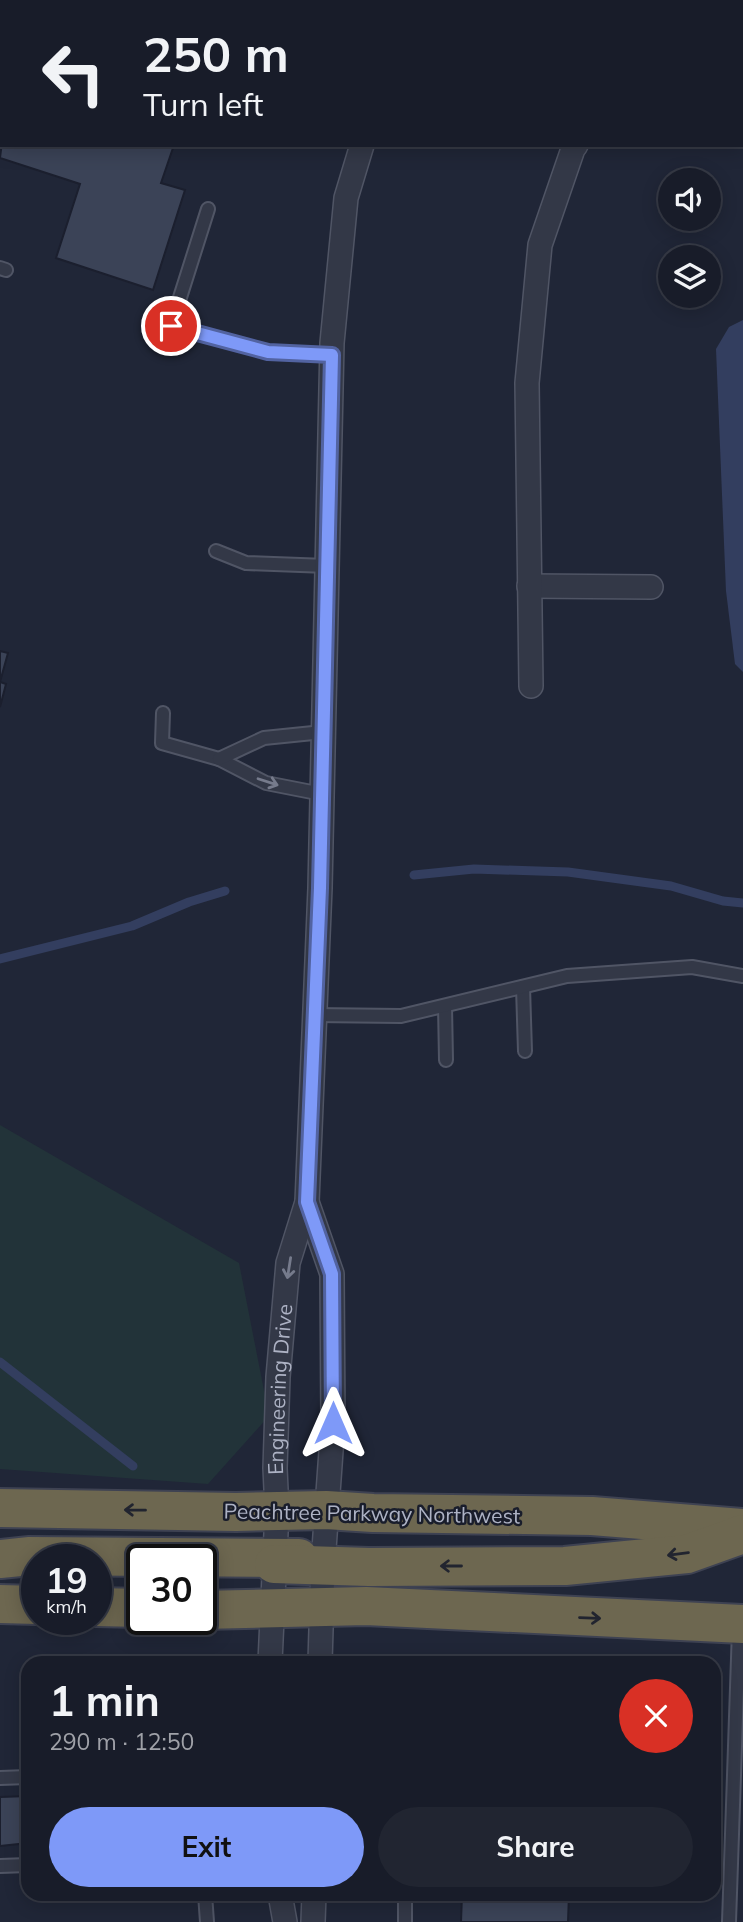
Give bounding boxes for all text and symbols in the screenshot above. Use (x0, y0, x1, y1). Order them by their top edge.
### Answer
text: 250 m (143, 23, 289, 84)
icon: left (28, 28, 119, 119)
text: Turn left (143, 84, 263, 124)
map controls (658, 168, 721, 308)
button: sound (658, 168, 721, 231)
button: layers (658, 245, 721, 308)
pin (141, 296, 201, 356)
icon: arrive (152, 307, 190, 345)
one-way arrow (257, 777, 279, 789)
one-way arrow (282, 1256, 295, 1279)
street label: Engineering Drive (262, 1303, 297, 1475)
position arrow (296, 1386, 370, 1460)
street label: Peachtree Parkway Northwest (223, 1497, 521, 1529)
one-way arrow (124, 1504, 147, 1517)
speed limit sign: 30 (126, 1544, 217, 1635)
one-way arrow (667, 1548, 690, 1561)
text: 19 (45, 1558, 88, 1602)
one-way arrow (440, 1559, 463, 1573)
text: km/h (46, 1595, 87, 1618)
one-way arrow (578, 1611, 601, 1624)
text: 1 min (49, 1674, 160, 1727)
button: close (619, 1679, 693, 1753)
text: 290 m · 12:50 (49, 1727, 194, 1756)
button: Exit (49, 1807, 364, 1887)
button: Share (378, 1807, 693, 1887)

